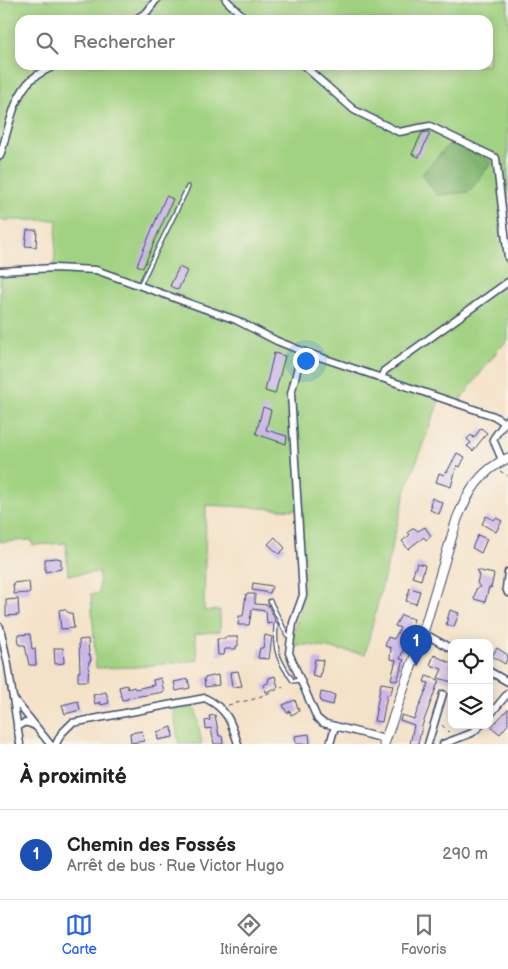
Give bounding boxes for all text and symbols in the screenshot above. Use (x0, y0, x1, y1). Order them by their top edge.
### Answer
search box (15, 15, 493, 70)
icon: search (33, 29, 61, 57)
text: Rechercher (73, 31, 175, 54)
your location (293, 348, 319, 374)
pin: 1 (400, 625, 432, 666)
map controls (448, 639, 493, 729)
button: locate (448, 639, 493, 684)
button: layers (448, 684, 493, 729)
text: À proximité (20, 764, 127, 789)
text: Chemin des Fossés (67, 834, 236, 857)
text: 1 (33, 845, 39, 864)
text: 290 m (442, 845, 488, 864)
text: Arrêt de bus · Rue Victor Hugo (67, 857, 284, 876)
tab: Carte (62, 911, 97, 958)
tab: Itinéraire (220, 911, 277, 958)
tab: Favoris (401, 911, 446, 958)

